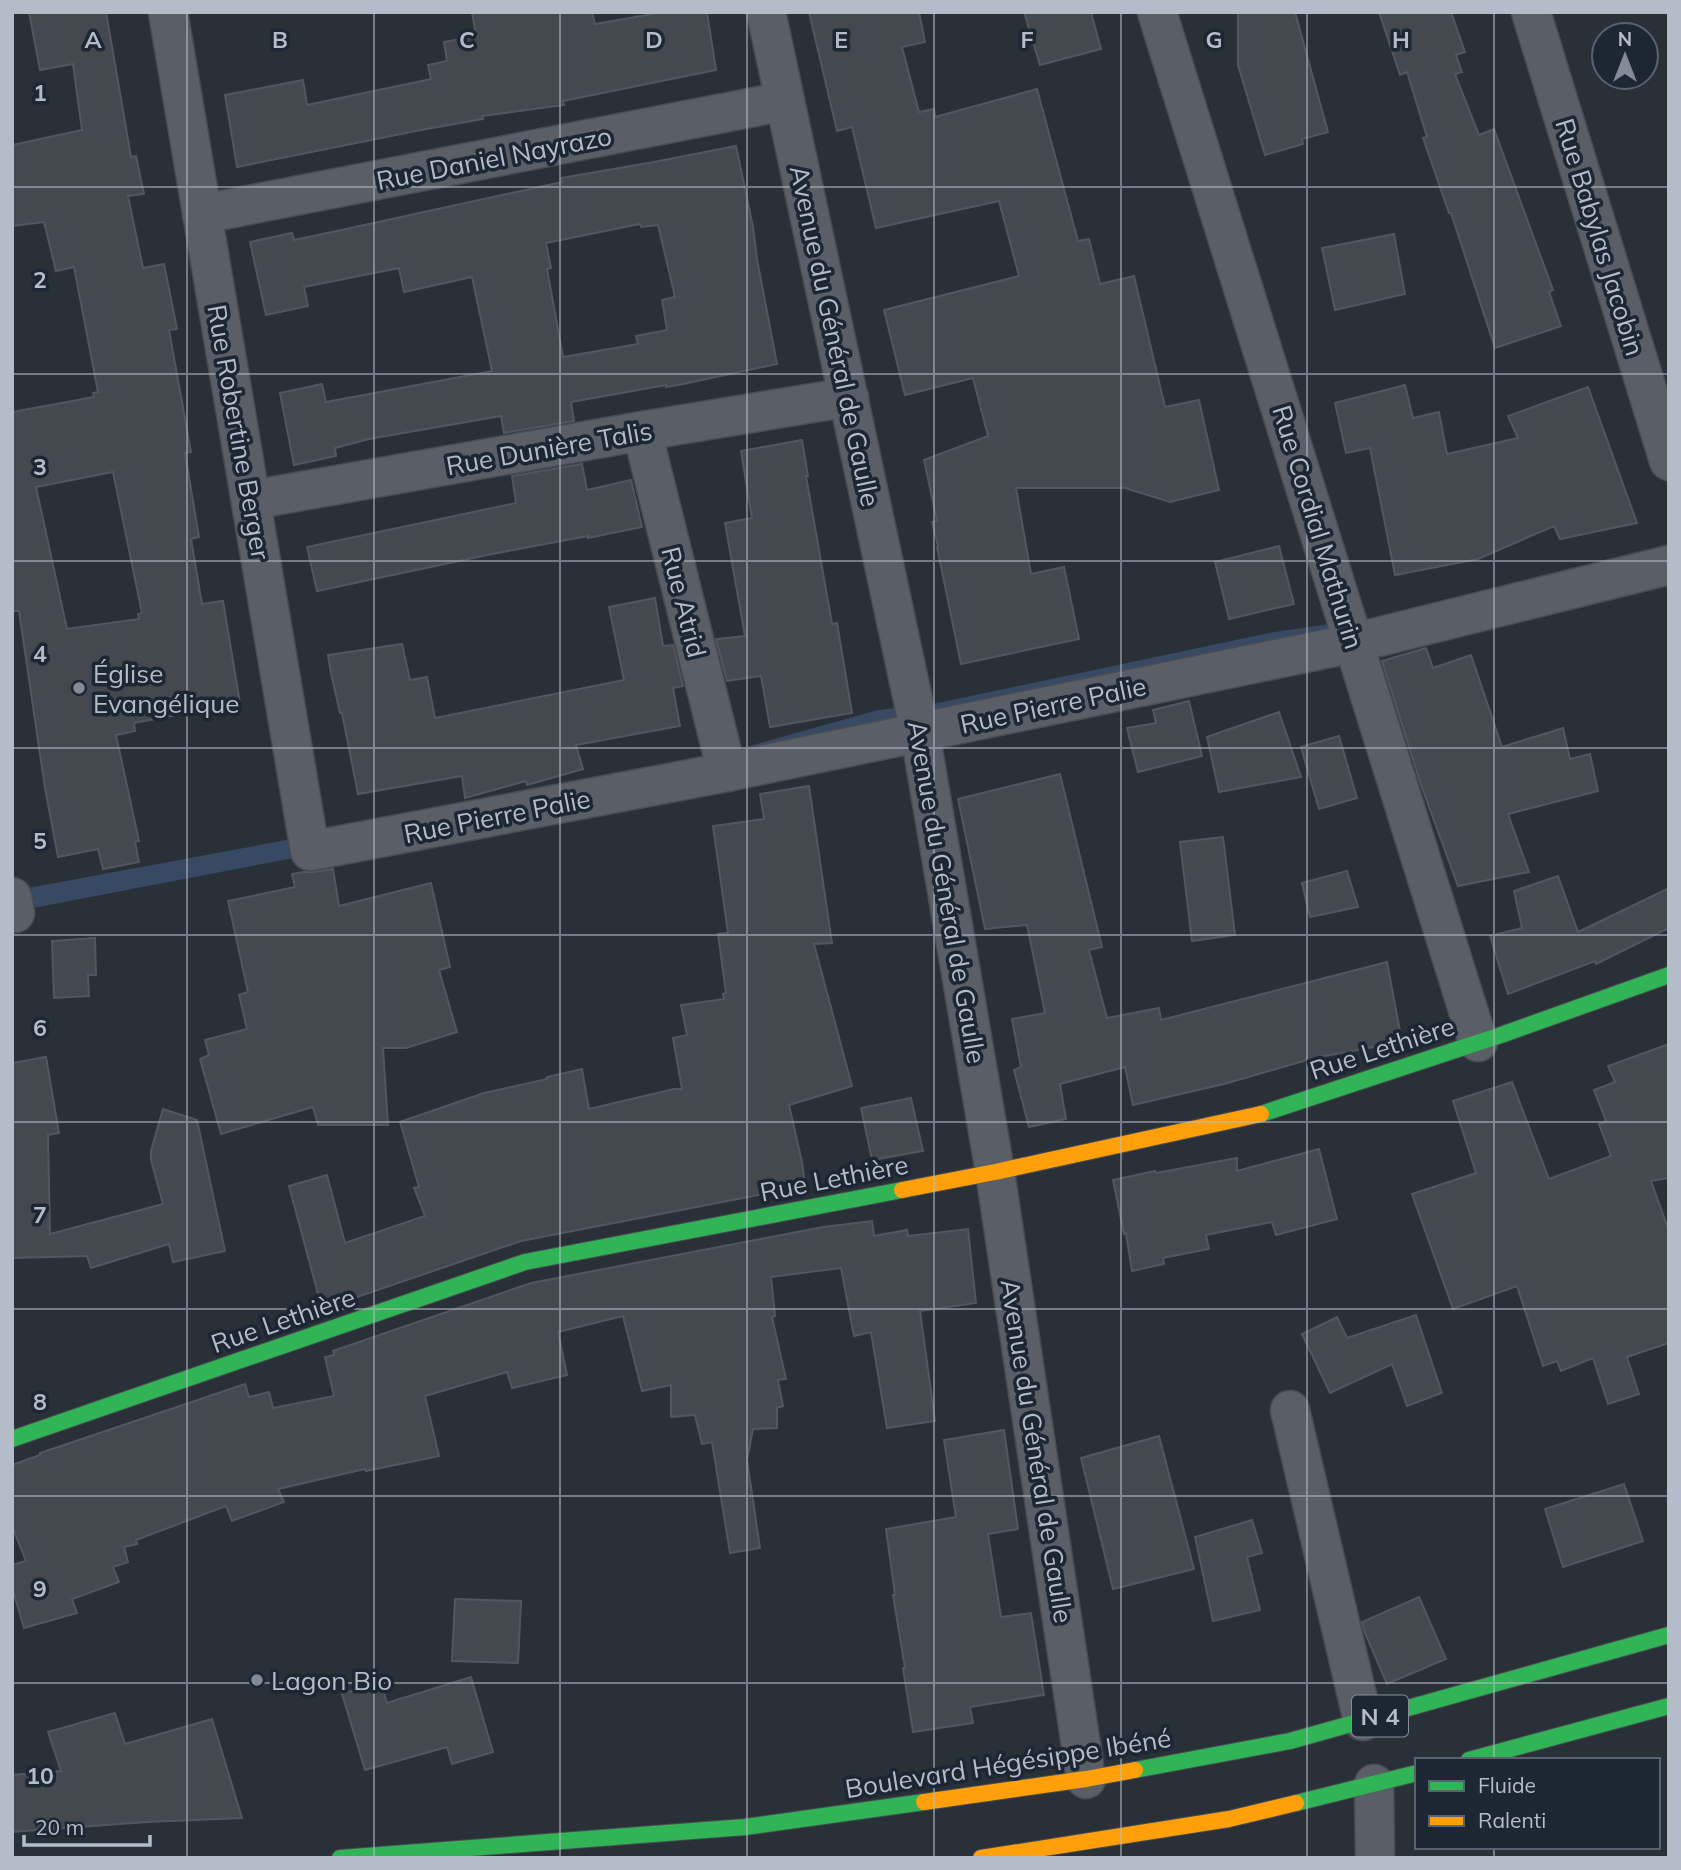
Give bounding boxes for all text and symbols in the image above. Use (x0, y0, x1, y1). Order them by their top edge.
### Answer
north arrow (1590, 21, 1660, 91)
text: A (84, 25, 102, 54)
text: B (272, 25, 288, 54)
text: C (459, 25, 475, 54)
text: D (645, 25, 663, 54)
text: E (834, 25, 848, 54)
text: F (1020, 25, 1034, 54)
text: G (1205, 25, 1223, 54)
text: H (1392, 25, 1410, 54)
text: N (1618, 27, 1632, 51)
text: 1 (33, 78, 47, 107)
street label: Rue Babylas Jacobin (1548, 114, 1652, 360)
street label: Rue Daniel Nayrazo (373, 119, 615, 197)
street label: Avenue du Général de Gaulle (783, 162, 887, 510)
text: 2 (33, 265, 47, 294)
street label: Rue Robertine Berger (200, 302, 278, 563)
street label: Rue Cordial Mathurin (1265, 401, 1371, 653)
street label: Rue Dunière Talis (443, 414, 655, 482)
text: 3 (33, 452, 47, 481)
street label: Rue Atrid (654, 543, 714, 661)
text: 4 (33, 639, 47, 668)
place label: Église Evangélique (93, 657, 239, 720)
street label: Rue Pierre Palie (957, 669, 1149, 741)
marker: Église Evangélique (71, 680, 87, 696)
street label: Avenue du Général de Gaulle (901, 718, 993, 1066)
street label: Rue Pierre Palie (401, 782, 593, 850)
text: 5 (33, 826, 47, 855)
street label: Rue Lethière (1305, 1009, 1459, 1087)
text: 6 (33, 1013, 47, 1042)
street label: Rue Lethière (757, 1147, 911, 1209)
text: 7 (33, 1200, 47, 1229)
street label: Avenue du Général de Gaulle (993, 1277, 1081, 1625)
street label: Rue Lethière (207, 1280, 359, 1360)
text: 8 (33, 1387, 47, 1416)
text: 9 (33, 1574, 47, 1603)
place label: Lagon Bio (271, 1664, 392, 1697)
marker: Lagon Bio (249, 1672, 265, 1688)
road number: N 4 (1352, 1696, 1408, 1736)
street label: Boulevard Hégésippe Ibéné (843, 1721, 1173, 1805)
legend (1415, 1758, 1660, 1849)
text: 10 (26, 1761, 54, 1790)
text: Fluide (1478, 1772, 1536, 1798)
scale bar (24, 1804, 150, 1848)
text: Ralenti (1478, 1807, 1546, 1833)
text: 20 m (35, 1814, 84, 1840)

